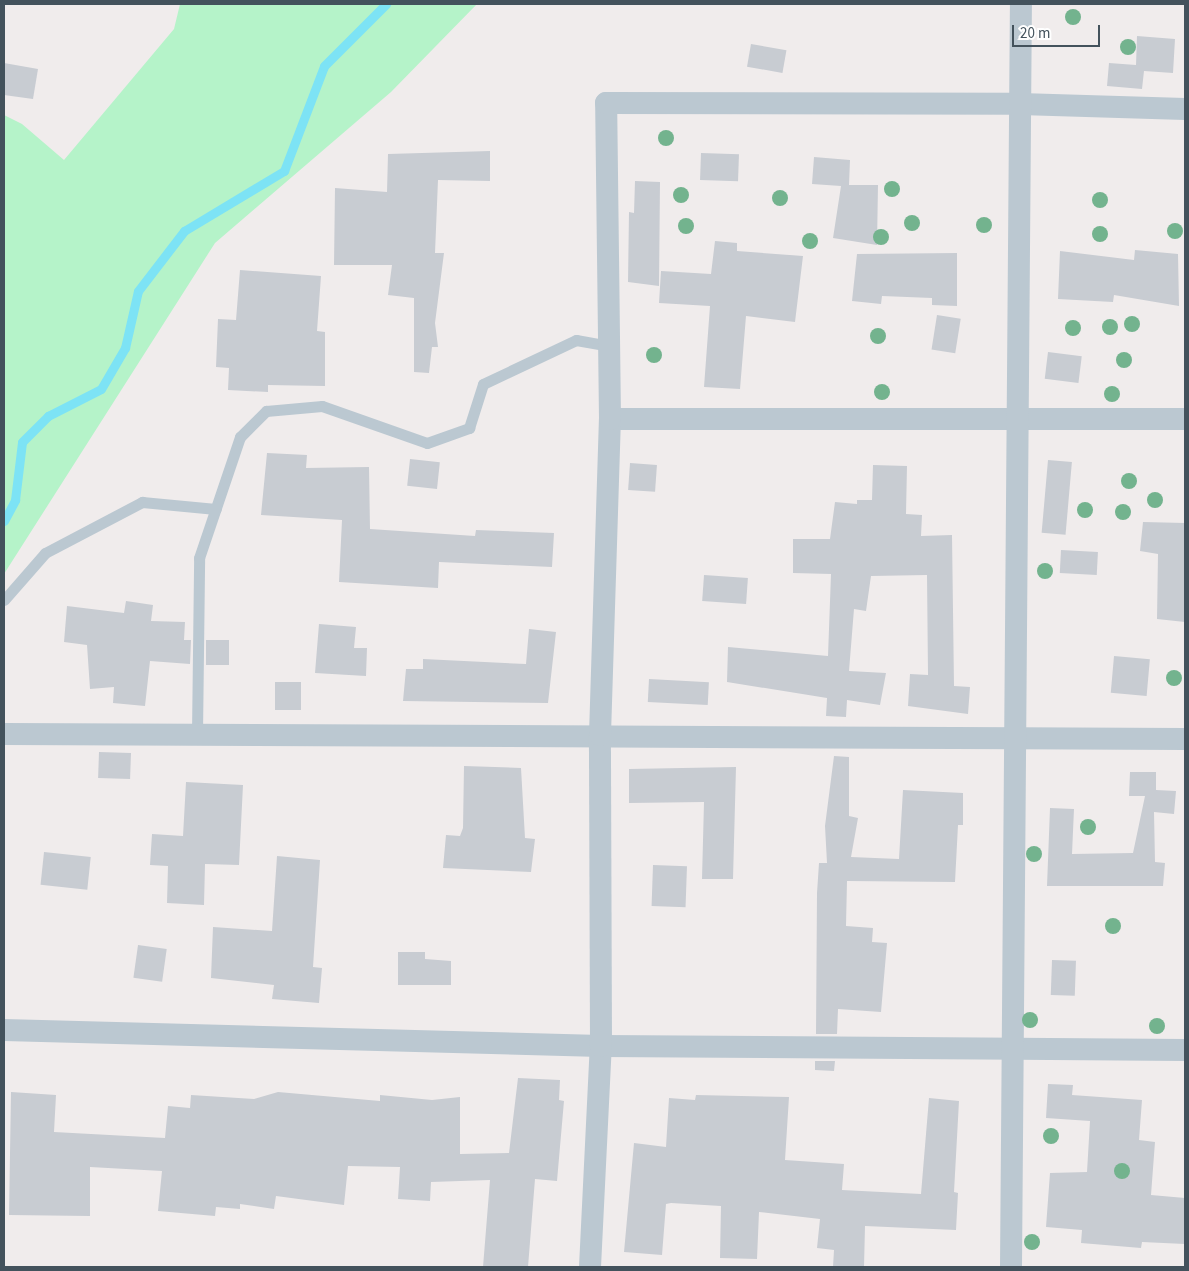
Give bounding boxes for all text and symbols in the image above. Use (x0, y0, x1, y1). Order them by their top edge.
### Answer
scale bar (1014, 15, 1102, 47)
text: 20 m (1020, 23, 1050, 44)

